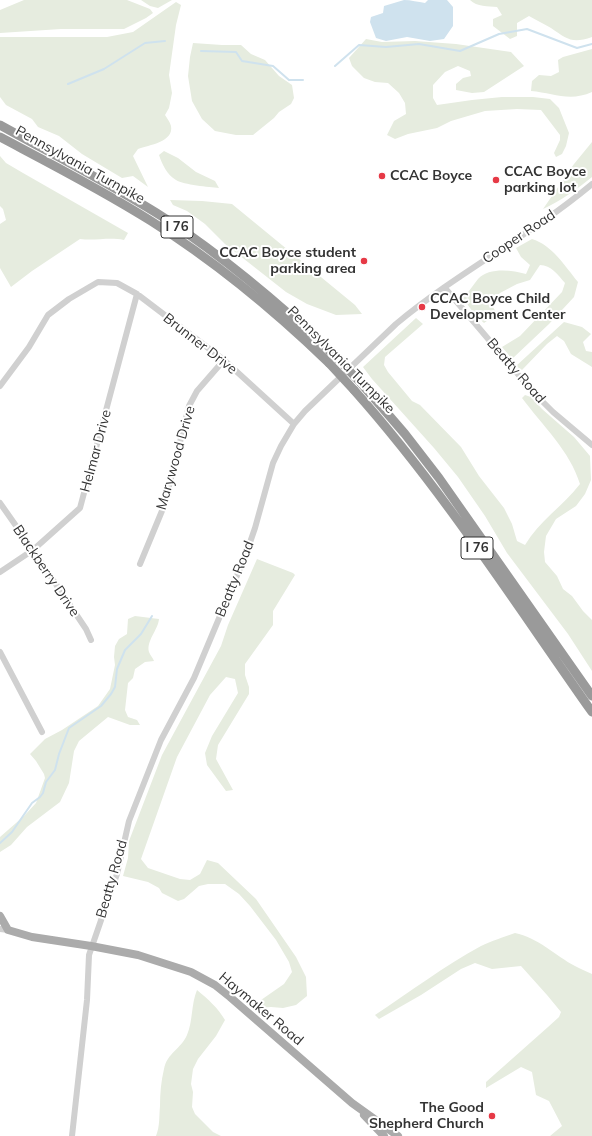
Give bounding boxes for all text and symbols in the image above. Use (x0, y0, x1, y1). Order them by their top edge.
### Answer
street label: Pennsylvania Turnpike (13, 123, 147, 207)
place label: CCAC Boyce parking lot (504, 164, 586, 196)
place label: CCAC Boyce (390, 168, 472, 184)
marker: CCAC Boyce (377, 171, 387, 181)
marker: CCAC Boyce parking lot (491, 175, 501, 185)
street label: Cooper Road (479, 207, 559, 267)
road number: I 76 (161, 216, 193, 238)
place label: CCAC Boyce student parking area (219, 245, 356, 278)
marker: CCAC Boyce student parking area (359, 256, 369, 266)
place label: CCAC Boyce Child Development Center (430, 291, 565, 324)
marker: CCAC Boyce Child Development Center (417, 302, 427, 312)
street label: Pennsylvania Turnpike (284, 303, 398, 417)
street label: Brunner Drive (160, 310, 240, 378)
street label: Beatty Road (483, 335, 549, 407)
street label: Marywood Drive (153, 404, 199, 512)
street label: Helmar Drive (77, 408, 115, 494)
street label: Blackberry Drive (9, 522, 83, 620)
road number: I 76 (461, 537, 493, 559)
street label: Beatty Road (212, 538, 258, 620)
street label: Beatty Road (93, 838, 131, 920)
street label: Haymaker Road (215, 969, 307, 1049)
place label: The Good Shepherd Church (369, 1100, 484, 1132)
marker: The Good Shepherd Church (487, 1111, 497, 1121)

